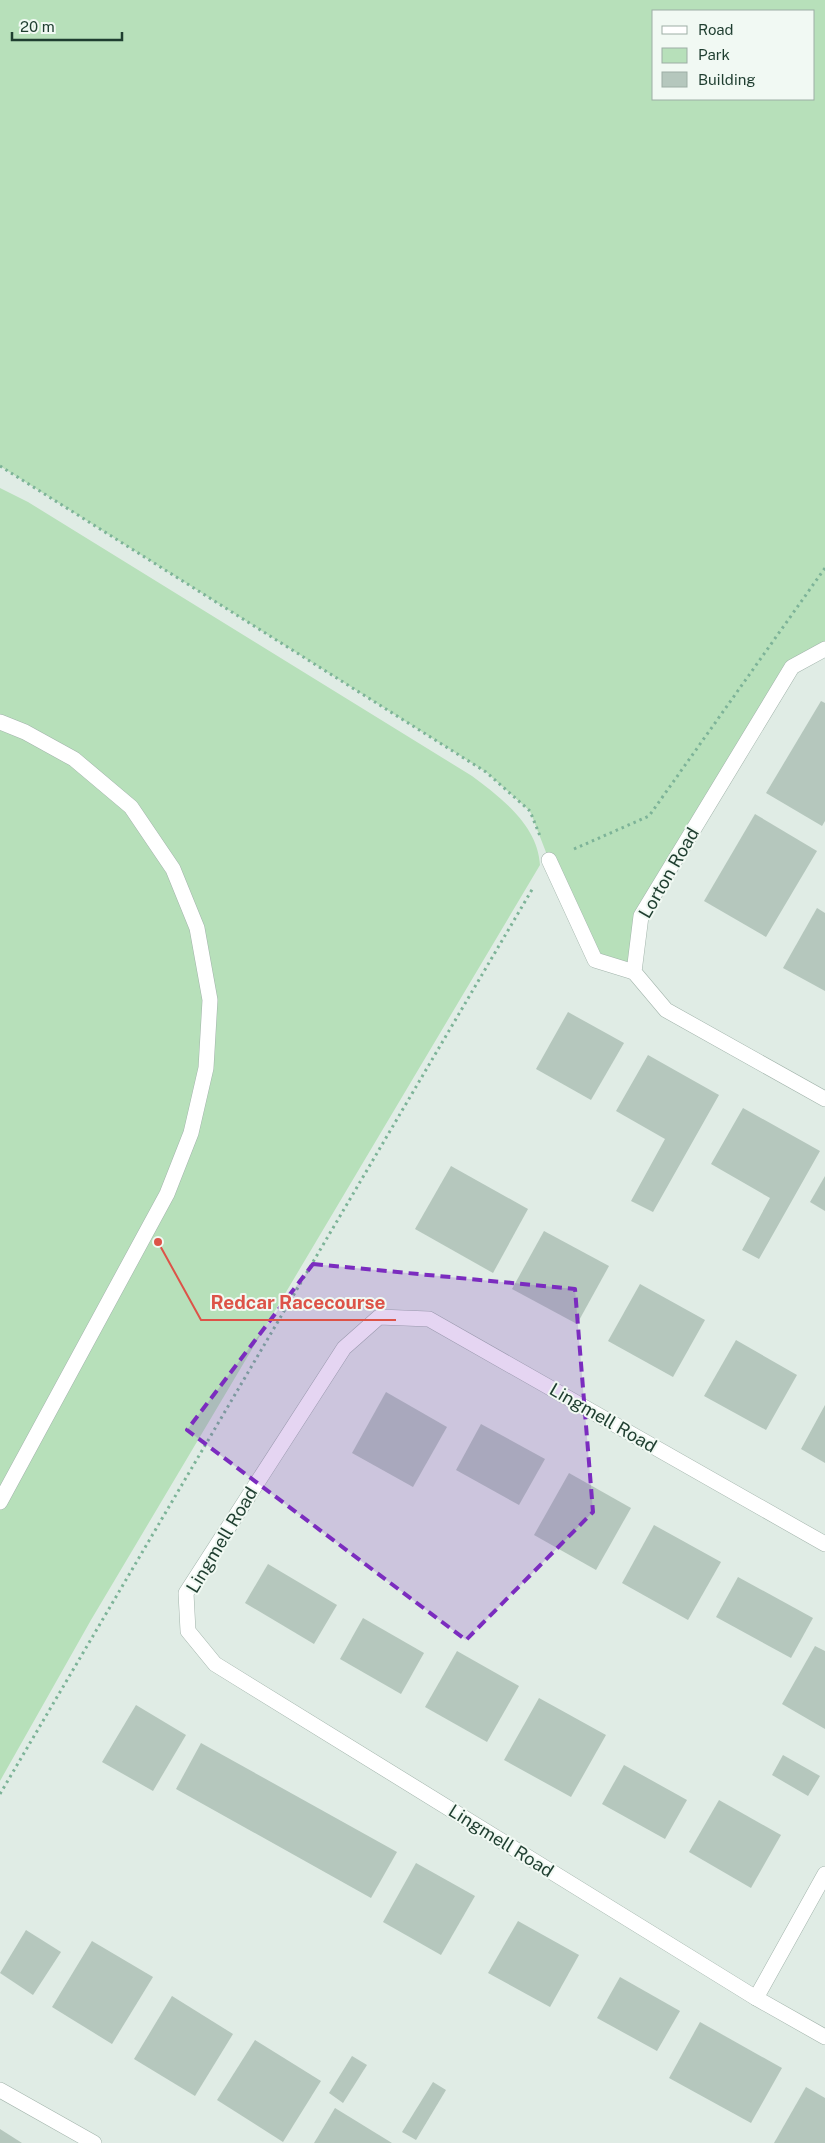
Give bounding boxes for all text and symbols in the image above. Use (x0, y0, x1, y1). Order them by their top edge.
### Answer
scale bar (12, 10, 122, 42)
legend (652, 10, 815, 100)
text: 20 m (20, 18, 55, 35)
text: Road (698, 21, 734, 38)
text: Park (698, 46, 730, 63)
text: Building (698, 71, 756, 88)
street label: Lorton Road (634, 824, 703, 922)
callout: Redcar Racecourse (201, 1286, 396, 1320)
text: Redcar Racecourse (210, 1291, 386, 1313)
street label: Lingmell Road (546, 1378, 660, 1457)
street label: Lingmell Road (182, 1483, 261, 1597)
street label: Lingmell Road (445, 1800, 558, 1881)

